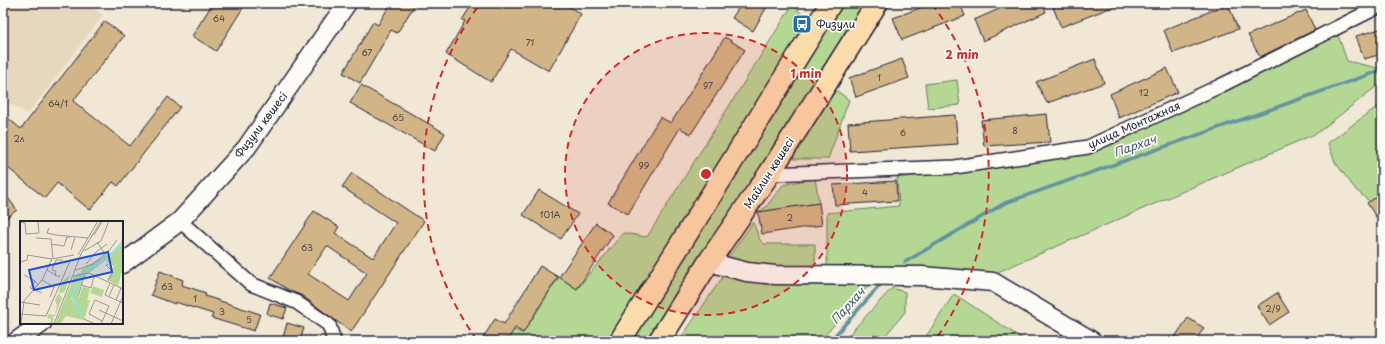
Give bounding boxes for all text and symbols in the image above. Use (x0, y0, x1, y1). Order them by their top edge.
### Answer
house number: 64 (213, 11, 225, 25)
bus stop icon: Физули (791, 13, 813, 35)
place label: Физули (816, 15, 855, 32)
house number: 71 (526, 35, 534, 49)
house number: 67 (361, 45, 373, 59)
text: 2 min (945, 45, 979, 63)
text: 1 min (790, 64, 822, 82)
house number: 1 (877, 70, 881, 84)
house number: 97 (703, 78, 713, 92)
house number: 12 (1139, 85, 1149, 99)
street label: Физули көшесі (230, 88, 291, 161)
house number: 64/1 (48, 96, 68, 110)
street label: улица Монтажная (1085, 97, 1183, 153)
house number: 65 (392, 110, 404, 124)
house number: 8 (1012, 123, 1018, 137)
house number: 6 (900, 125, 906, 139)
water label: Пархач (1111, 129, 1160, 161)
house number: 2л (13, 131, 25, 145)
street label: Майлин көшесі (739, 134, 798, 212)
house number: 99 (639, 158, 650, 172)
centre of rings (699, 167, 713, 181)
house number: 4 (862, 185, 868, 199)
house number: 101А (540, 207, 561, 221)
house number: 2 (787, 210, 793, 224)
inset map (20, 221, 123, 324)
house number: 63 (301, 240, 313, 254)
house number: 63 (161, 279, 173, 293)
water label: Пархач (826, 282, 869, 328)
house number: 1 (193, 291, 197, 305)
house number: 2/9 (1265, 301, 1281, 315)
house number: 3 (219, 304, 225, 318)
house number: 5 (246, 312, 252, 326)

